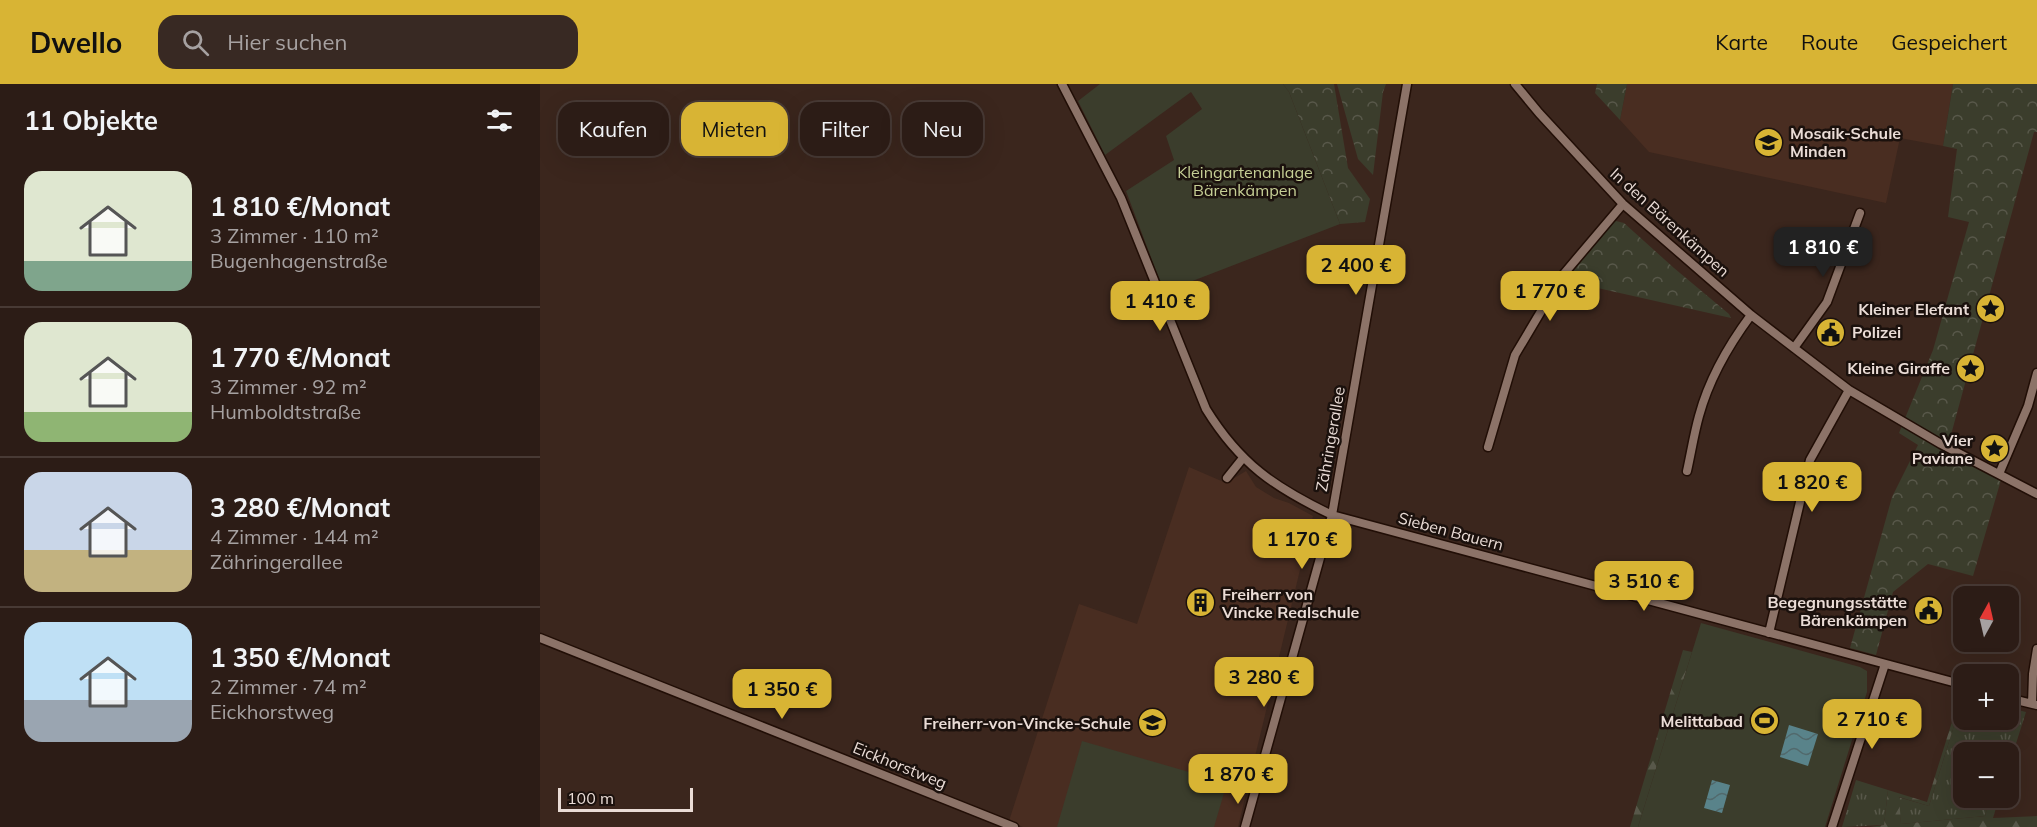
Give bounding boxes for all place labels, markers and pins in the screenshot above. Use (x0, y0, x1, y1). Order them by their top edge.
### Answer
place label: Mosaik-Schule Minden (1790, 123, 1901, 161)
school or university icon: Mosaik-Schule Minden (1753, 126, 1785, 158)
pin: 1 810 € (1768, 227, 1878, 278)
pin: 2 400 € (1301, 245, 1411, 296)
pin: 1 770 € (1495, 271, 1605, 322)
pin: 1 410 € (1105, 281, 1215, 332)
place icon: Kleiner Elefant (1974, 293, 2006, 325)
place label: Kleiner Elefant (1858, 299, 1969, 319)
public building icon: Polizei (1815, 316, 1847, 348)
place label: Polizei (1852, 322, 1901, 342)
place icon: Kleine Giraffe (1955, 352, 1987, 384)
place label: Kleine Giraffe (1847, 358, 1950, 378)
place label: Vier Paviane (1912, 430, 1974, 468)
place icon: Vier Paviane (1978, 433, 2010, 465)
pin: 1 820 € (1757, 462, 1867, 513)
pin: 1 170 € (1247, 519, 1357, 570)
pin: 3 510 € (1589, 561, 1699, 612)
place label: Freiherr von Vincke Realschule (1221, 584, 1360, 622)
building icon: Freiherr von Vincke Realschule (1185, 587, 1217, 619)
place label: Begegnungsstätte Bärenkämpen (1767, 592, 1907, 630)
public building icon: Begegnungsstätte Bärenkämpen (1912, 595, 1944, 627)
pin: 3 280 € (1209, 657, 1319, 708)
pin: 1 350 € (727, 669, 837, 720)
pin: 2 710 € (1817, 699, 1927, 750)
sports icon: Melittabad (1748, 705, 1780, 737)
school or university icon: Freiherr-von-Vincke-Schule (1136, 707, 1168, 739)
place label: Melittabad (1661, 711, 1743, 731)
place label: Freiherr-von-Vincke-Schule (923, 713, 1131, 733)
pin: 1 870 € (1183, 754, 1293, 805)

